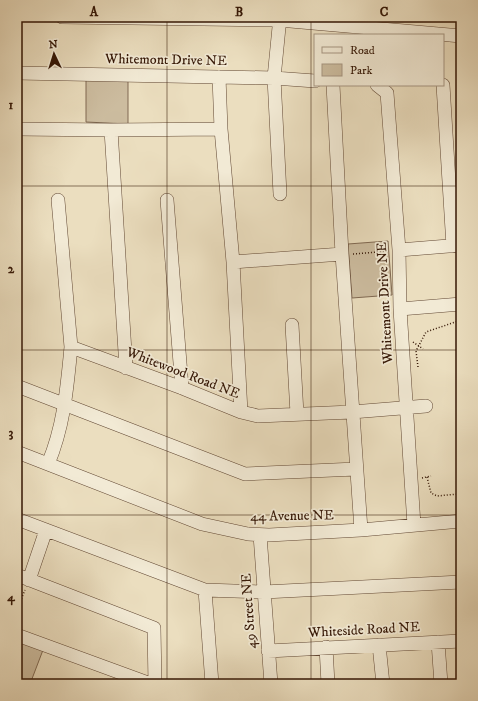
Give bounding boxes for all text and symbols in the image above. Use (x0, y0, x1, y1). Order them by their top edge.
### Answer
text: A (89, 4, 99, 20)
text: B (235, 4, 243, 20)
text: C (380, 4, 389, 20)
north arrow (34, 34, 74, 74)
legend (314, 34, 444, 86)
text: N (48, 38, 58, 52)
text: Road (350, 43, 375, 58)
street label: Whitemont Drive NE (104, 50, 227, 70)
text: Park (350, 63, 372, 78)
text: 1 (9, 97, 14, 113)
street label: Whitemont Drive NE (373, 242, 397, 365)
text: 2 (8, 261, 15, 277)
street label: Whitewood Road NE (123, 343, 242, 403)
text: 3 (9, 425, 14, 441)
street label: 44 Avenue NE (250, 506, 334, 526)
street label: 49 Street NE (237, 573, 261, 649)
text: 4 (6, 589, 15, 606)
street label: Whiteside Road NE (307, 618, 420, 642)

